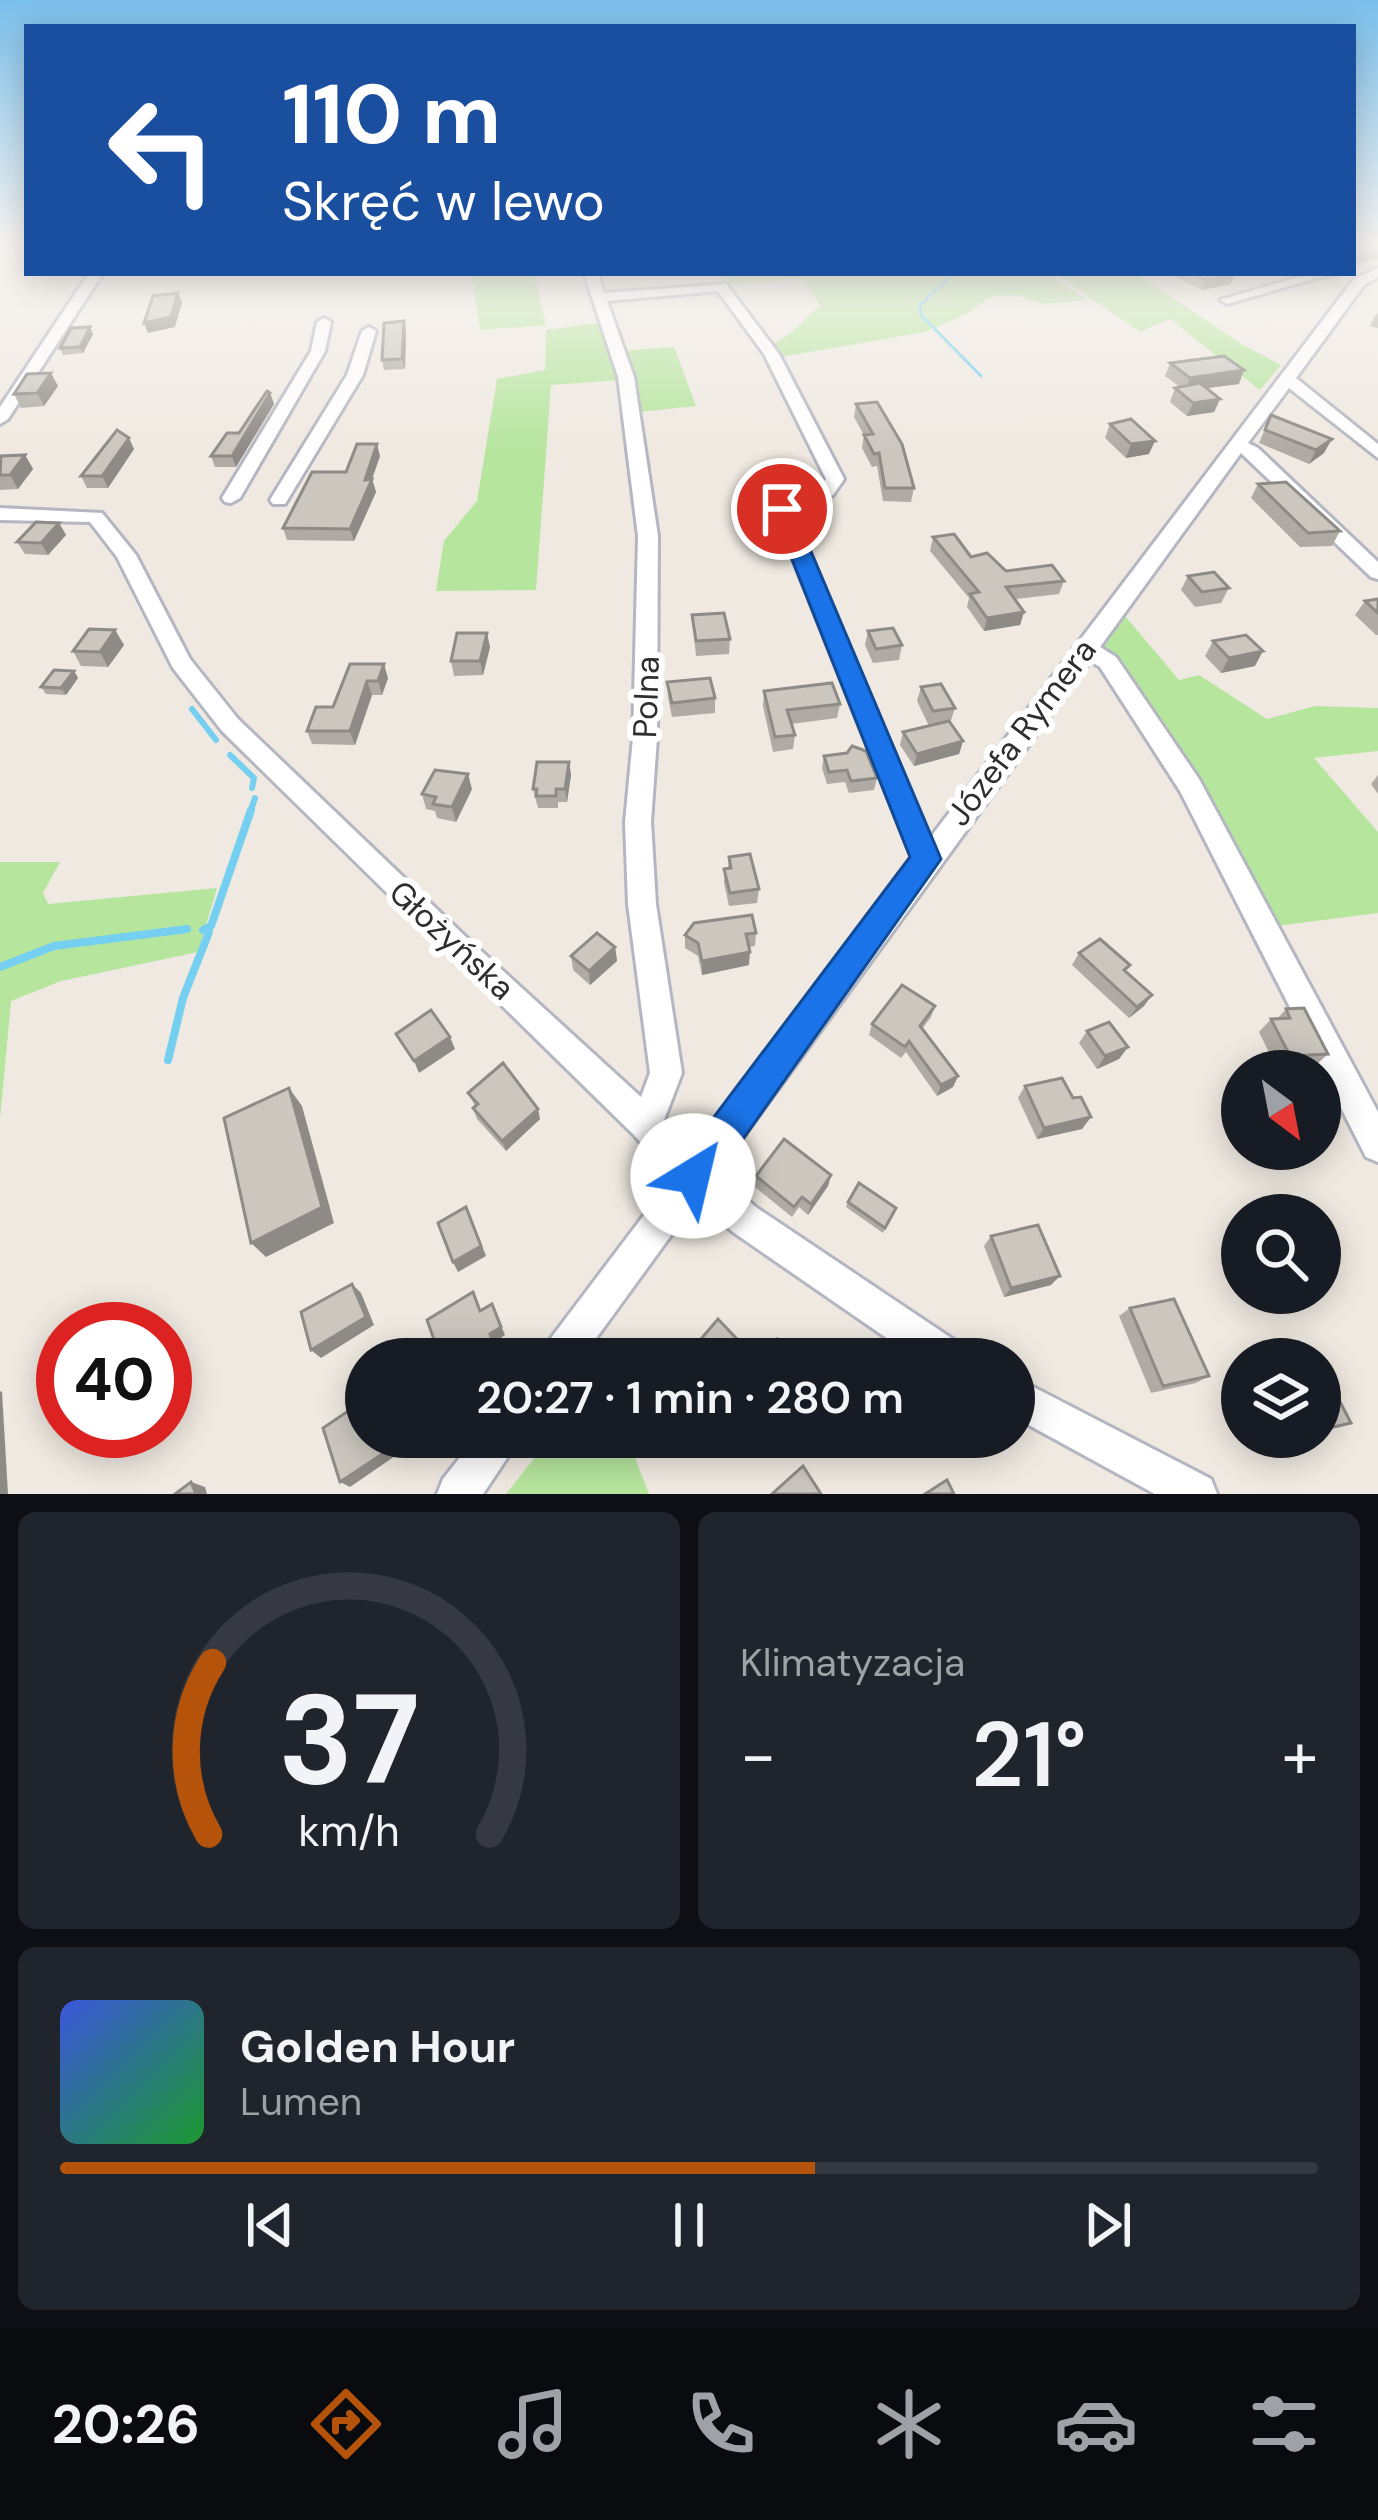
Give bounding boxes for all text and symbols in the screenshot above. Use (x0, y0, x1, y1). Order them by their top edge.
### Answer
text: 110 m (282, 60, 501, 169)
icon: left (84, 72, 240, 228)
text: Skręć w lewo (282, 166, 605, 237)
pin (731, 458, 833, 560)
icon: arrive (749, 476, 815, 542)
street label: Józefa Rymera (937, 630, 1105, 834)
street label: Polna (623, 655, 669, 739)
street label: Głożyńska (380, 871, 524, 1009)
north arrow (1221, 1050, 1341, 1170)
map controls (1221, 1050, 1341, 1458)
position arrow (630, 1113, 756, 1239)
button: search (1221, 1194, 1341, 1314)
speed limit sign: 40 (36, 1302, 192, 1458)
button: layers (1221, 1338, 1341, 1458)
text: 20:27 · 1 min · 280 m (476, 1368, 904, 1427)
text: Klimatyzacja (740, 1637, 965, 1688)
text: 37 (278, 1659, 420, 1822)
text: 21° (971, 1697, 1087, 1814)
text: − (740, 1713, 776, 1798)
text: + (1282, 1713, 1318, 1798)
text: km/h (298, 1802, 400, 1858)
text: Golden Hour (240, 2017, 515, 2076)
text: Lumen (240, 2076, 362, 2127)
icon: previous (237, 2192, 303, 2258)
icon: pause (656, 2192, 722, 2258)
icon: next (1075, 2192, 1141, 2258)
icon: directions (304, 2382, 388, 2466)
icon: music (491, 2382, 575, 2466)
icon: phone (679, 2382, 763, 2466)
icon: climate (867, 2382, 951, 2466)
icon: car (1054, 2382, 1138, 2466)
icon: filters (1242, 2382, 1326, 2466)
text: 20:26 (52, 2389, 200, 2460)

